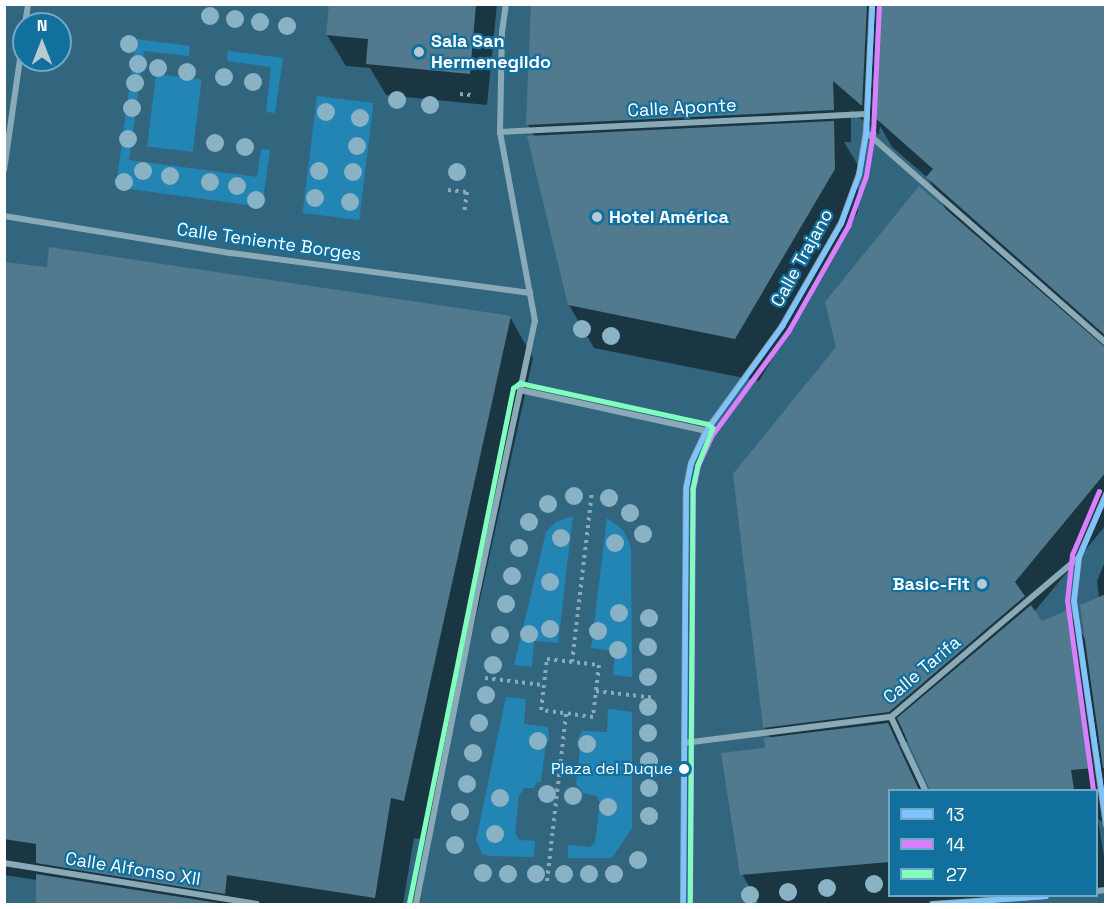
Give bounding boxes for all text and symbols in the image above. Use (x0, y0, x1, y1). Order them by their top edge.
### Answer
north arrow (12, 12, 72, 72)
text: N (37, 15, 47, 36)
place label: Sala San Hermenegildo (431, 31, 551, 74)
marker: Sala San Hermenegildo (412, 45, 426, 59)
street label: Calle Aponte (627, 94, 737, 122)
street label: Calle Trajano (766, 205, 838, 311)
place label: Hotel América (609, 206, 729, 228)
marker: Hotel América (590, 210, 604, 224)
street label: Calle Teniente Borges (175, 218, 363, 266)
place label: Basic-Fit (893, 573, 970, 595)
marker: Basic-Fit (975, 577, 989, 591)
street label: Calle Tarifa (879, 631, 965, 709)
place label: Plaza del Duque (551, 759, 673, 779)
marker: Plaza del Duque (678, 763, 690, 775)
legend (888, 789, 1098, 897)
text: 13 (946, 803, 964, 826)
text: 14 (946, 833, 965, 856)
street label: Calle Alfonso XII (64, 848, 202, 890)
text: 27 (946, 863, 967, 886)

